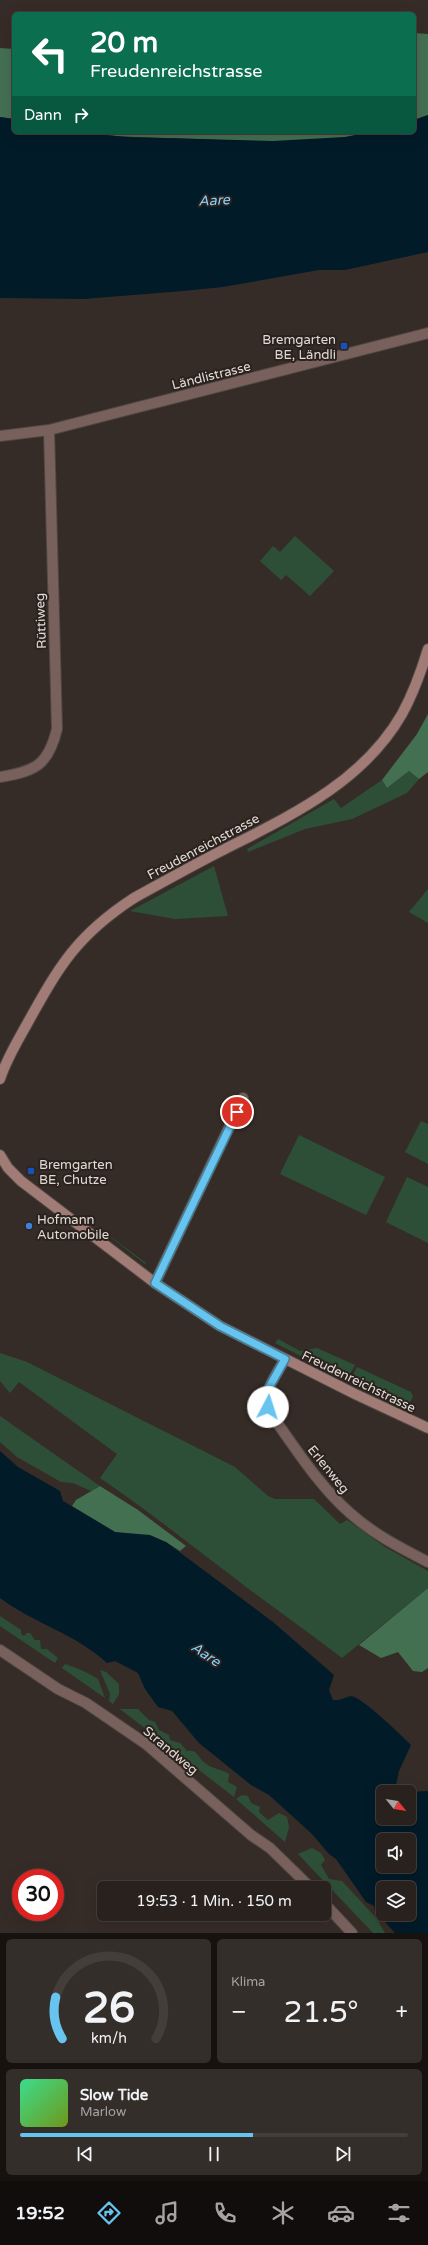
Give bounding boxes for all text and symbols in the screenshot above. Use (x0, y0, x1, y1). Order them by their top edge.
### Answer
text: 20 m (90, 26, 158, 60)
icon: left (24, 28, 76, 80)
text: Freudenreichstrasse (90, 60, 263, 82)
icon: right (70, 104, 92, 126)
text: Dann (24, 106, 62, 124)
water label: Aare (198, 191, 231, 210)
place label: Bremgarten BE, Ländli (262, 332, 336, 363)
marker: Bremgarten BE, Ländli (339, 341, 349, 351)
street label: Ländlistrasse (170, 358, 252, 393)
street label: Rüttiweg (32, 593, 50, 649)
street label: Freudenreichstrasse (145, 811, 262, 883)
pin (220, 1095, 254, 1129)
icon: arrive (226, 1101, 248, 1123)
place label: Bremgarten BE, Chutze (39, 1157, 113, 1188)
marker: Bremgarten BE, Chutze (26, 1166, 36, 1176)
place label: Hofmann Automobile (37, 1212, 109, 1243)
marker: Hofmann Automobile (24, 1221, 34, 1231)
street label: Freudenreichstrasse (299, 1347, 418, 1416)
position arrow (247, 1386, 289, 1428)
street label: Erlenweg (304, 1442, 352, 1497)
water label: Aare (188, 1639, 224, 1671)
street label: Strandweg (140, 1723, 201, 1778)
north arrow (376, 1785, 416, 1825)
map controls (376, 1785, 416, 1921)
button: sound (376, 1833, 416, 1873)
speed limit sign: 30 (12, 1869, 64, 1921)
button: layers (376, 1881, 416, 1921)
text: 19:53 · 1 Min. · 150 m (136, 1892, 292, 1910)
text: Klima (231, 1974, 265, 1990)
text: 26 (82, 1984, 135, 2034)
text: 21.5° (284, 1994, 359, 2031)
text: − (231, 1999, 247, 2025)
text: + (396, 1999, 408, 2025)
text: km/h (91, 2030, 126, 2047)
text: Slow Tide (80, 2086, 148, 2104)
text: Marlow (80, 2104, 126, 2120)
icon: previous (74, 2143, 96, 2165)
icon: pause (203, 2143, 225, 2165)
icon: next (332, 2143, 354, 2165)
icon: directions (95, 2199, 123, 2227)
icon: music (153, 2199, 181, 2227)
icon: phone (211, 2199, 239, 2227)
icon: climate (269, 2199, 297, 2227)
icon: car (327, 2199, 355, 2227)
icon: filters (385, 2199, 413, 2227)
text: 19:52 (15, 2202, 65, 2224)

